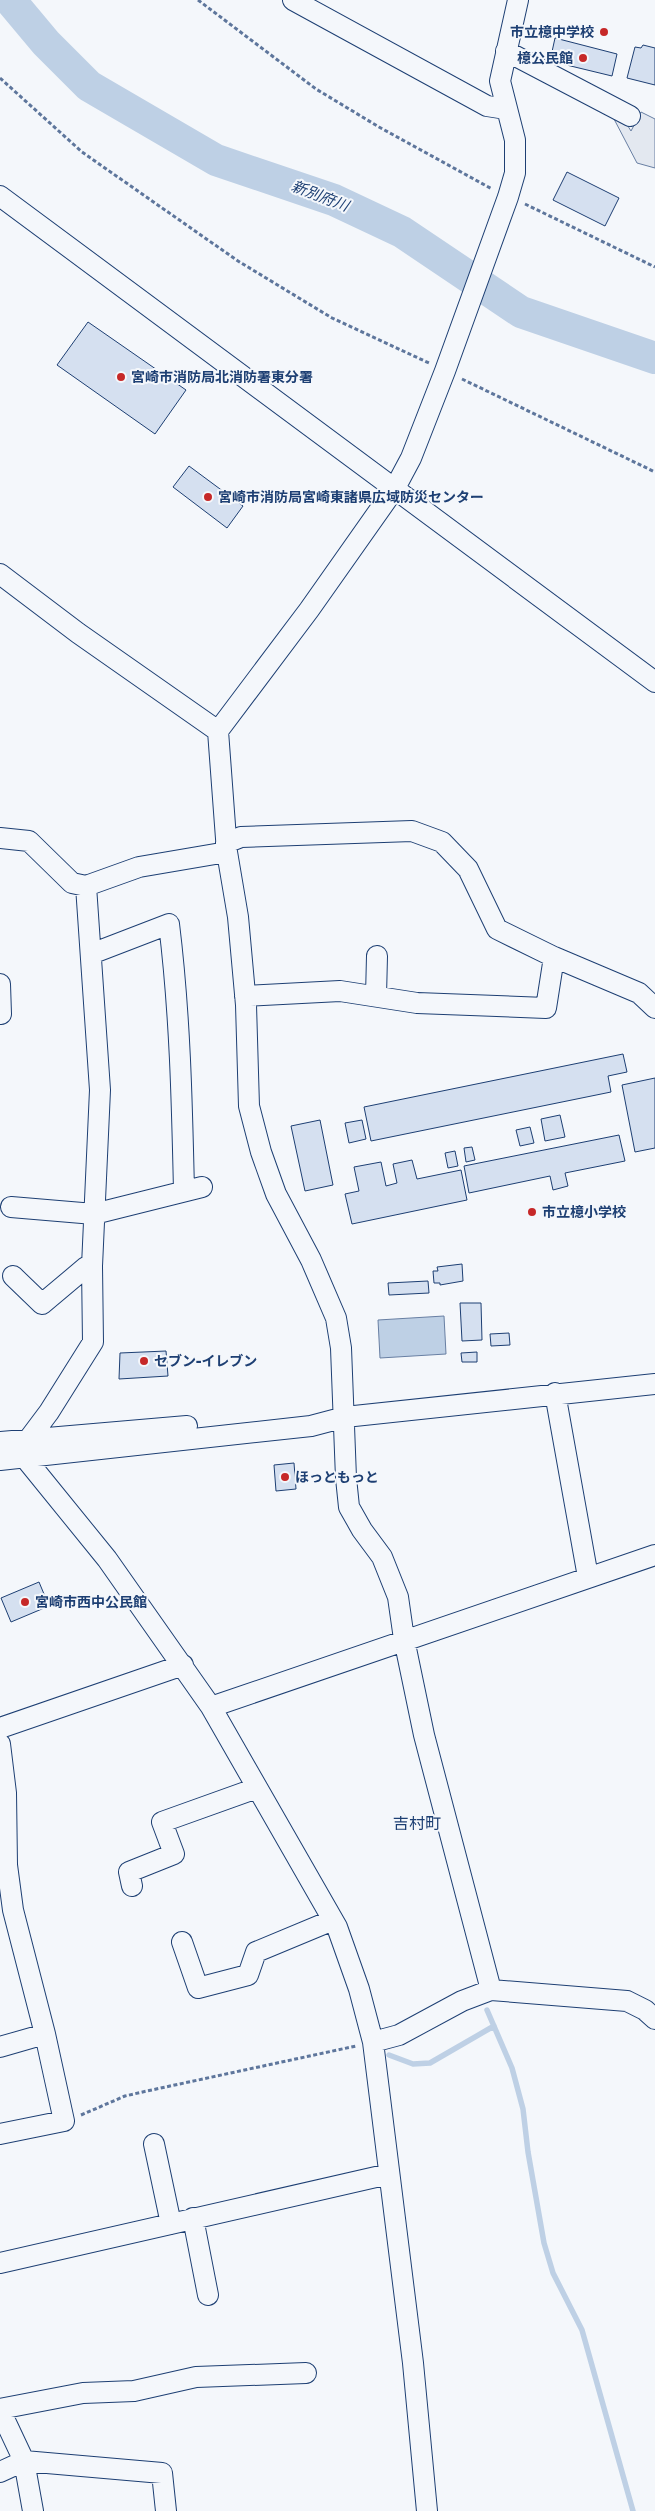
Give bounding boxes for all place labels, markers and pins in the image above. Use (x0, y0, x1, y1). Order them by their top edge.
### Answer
place label: 市立檍中学校 (510, 23, 594, 40)
marker: 市立檍中学校 (598, 26, 610, 38)
place label: 檍公民館 (517, 49, 573, 66)
marker: 檍公民館 (577, 52, 589, 64)
place label: 宮崎市消防局北消防署東分署 (131, 368, 313, 385)
marker: 宮崎市消防局北消防署東分署 (115, 371, 127, 383)
place label: 宮崎市消防局宮崎東諸県広域防災センター (218, 488, 484, 505)
marker: 宮崎市消防局宮崎東諸県広域防災センター (202, 491, 214, 503)
place label: 市立檍小学校 (542, 1203, 626, 1220)
marker: 市立檍小学校 (526, 1206, 538, 1218)
place label: セブン-イレブン (154, 1352, 257, 1369)
marker: セブン-イレブン (138, 1355, 150, 1367)
place label: ほっともっと (295, 1468, 379, 1485)
marker: ほっともっと (279, 1471, 291, 1483)
place label: 宮崎市西中公民館 (35, 1593, 147, 1610)
marker: 宮崎市西中公民館 (19, 1596, 31, 1608)

